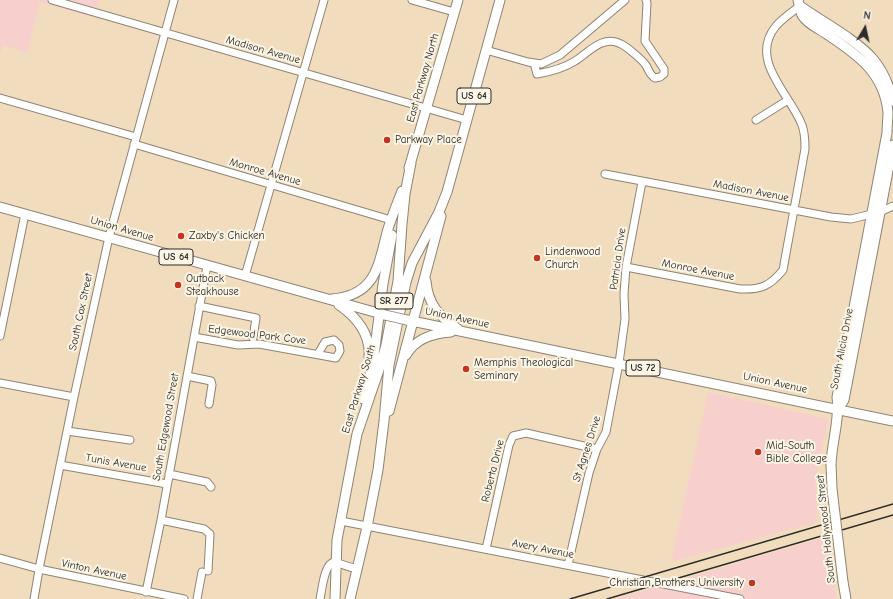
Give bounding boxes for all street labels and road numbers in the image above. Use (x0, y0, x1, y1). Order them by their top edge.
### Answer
street label: East Parkway North (404, 32, 442, 124)
street label: Madison Avenue (224, 33, 302, 67)
road number: US 64 (457, 88, 491, 104)
street label: Monroe Avenue (228, 155, 302, 189)
street label: Madison Avenue (712, 177, 790, 205)
street label: Union Avenue (89, 214, 155, 244)
street label: Patricia Drive (607, 227, 629, 291)
road number: US 64 (159, 249, 193, 265)
street label: Monroe Avenue (661, 256, 735, 284)
street label: South Cox Street (66, 272, 96, 352)
road number: SR 277 (375, 293, 413, 309)
street label: Union Avenue (424, 305, 490, 331)
street label: South Alicia Drive (828, 307, 856, 391)
street label: Edgewood Park Cove (207, 322, 307, 348)
street label: East Parkway South (339, 343, 379, 435)
road number: US 72 (626, 360, 660, 376)
street label: Union Avenue (742, 370, 808, 396)
street label: South Edgewood Street (150, 372, 182, 482)
street label: St Agnes Drive (570, 414, 604, 484)
street label: Roberta Drive (479, 438, 507, 504)
street label: Tunis Avenue (84, 451, 148, 475)
street label: South Hollywood Street (814, 474, 838, 584)
street label: Avery Avenue (511, 537, 575, 561)
street label: Vinton Avenue (60, 557, 128, 583)

